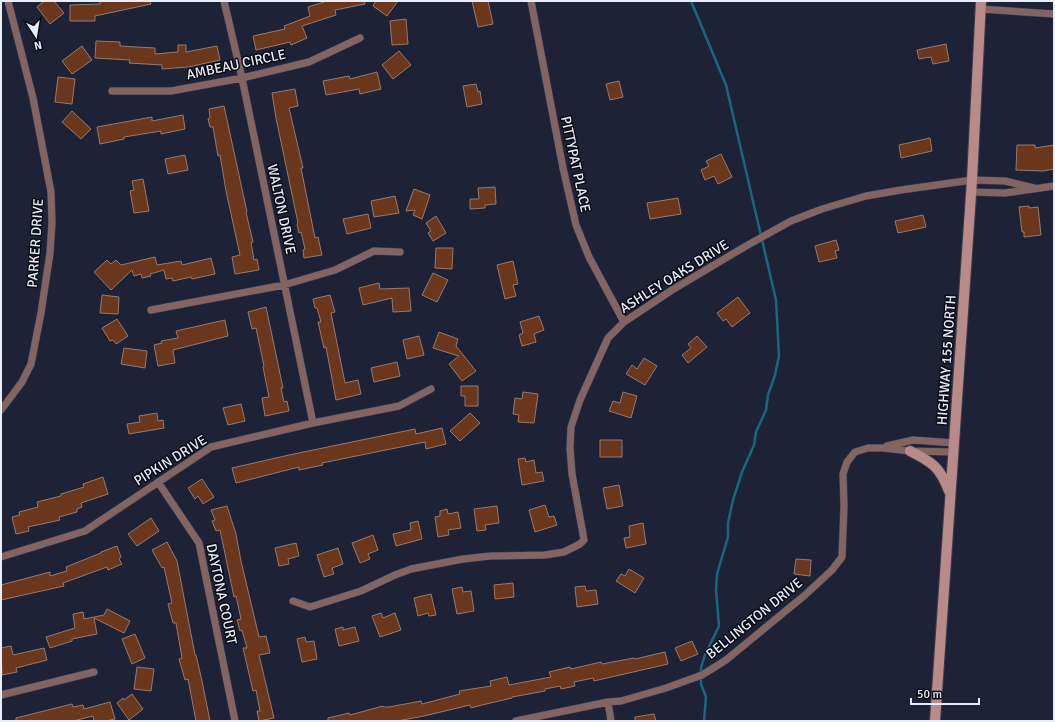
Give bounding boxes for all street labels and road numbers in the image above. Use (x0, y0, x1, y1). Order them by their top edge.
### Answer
street label: AMBEAU CIRCLE (185, 46, 287, 83)
street label: PITTYPAT PLACE (557, 114, 594, 214)
street label: WALTON DRIVE (264, 162, 299, 256)
street label: PARKER DRIVE (24, 198, 47, 288)
street label: ASHLEY OAKS DRIVE (617, 236, 732, 317)
street label: HIGHWAY 155 NORTH (933, 294, 960, 426)
street label: PIPKIN DRIVE (131, 431, 210, 490)
street label: DAYTONA COURT (203, 542, 241, 646)
street label: BELLINGTON DRIVE (703, 574, 806, 663)

